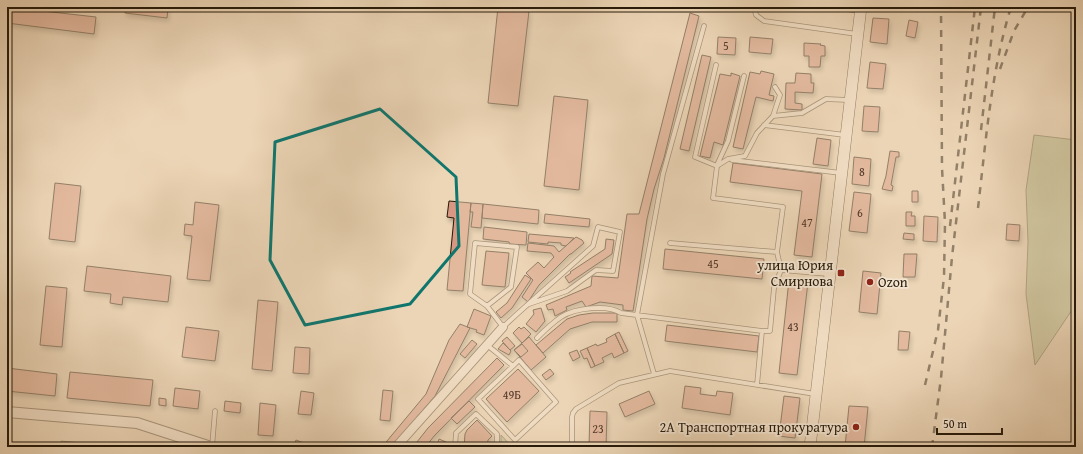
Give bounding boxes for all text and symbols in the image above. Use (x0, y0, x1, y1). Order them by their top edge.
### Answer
house number: 5 (723, 37, 729, 54)
house number: 8 (859, 163, 865, 180)
house number: 6 (857, 204, 863, 221)
house number: 47 (801, 214, 813, 231)
house number: 45 (707, 255, 719, 272)
place label: улица Юрия Смирнова (756, 255, 833, 291)
marker: улица Юрия Смирнова (836, 268, 846, 278)
place label: Ozon (878, 272, 908, 292)
marker: Ozon (865, 277, 875, 287)
house number: 43 (787, 318, 799, 335)
house number: 49Б (503, 386, 521, 403)
scale bar (937, 410, 1002, 436)
text: 50 m (943, 415, 967, 432)
place label: 2А Транспортная прокуратура (660, 417, 848, 437)
house number: 23 (592, 420, 604, 437)
marker: 2А Транспортная прокуратура (851, 422, 861, 432)

